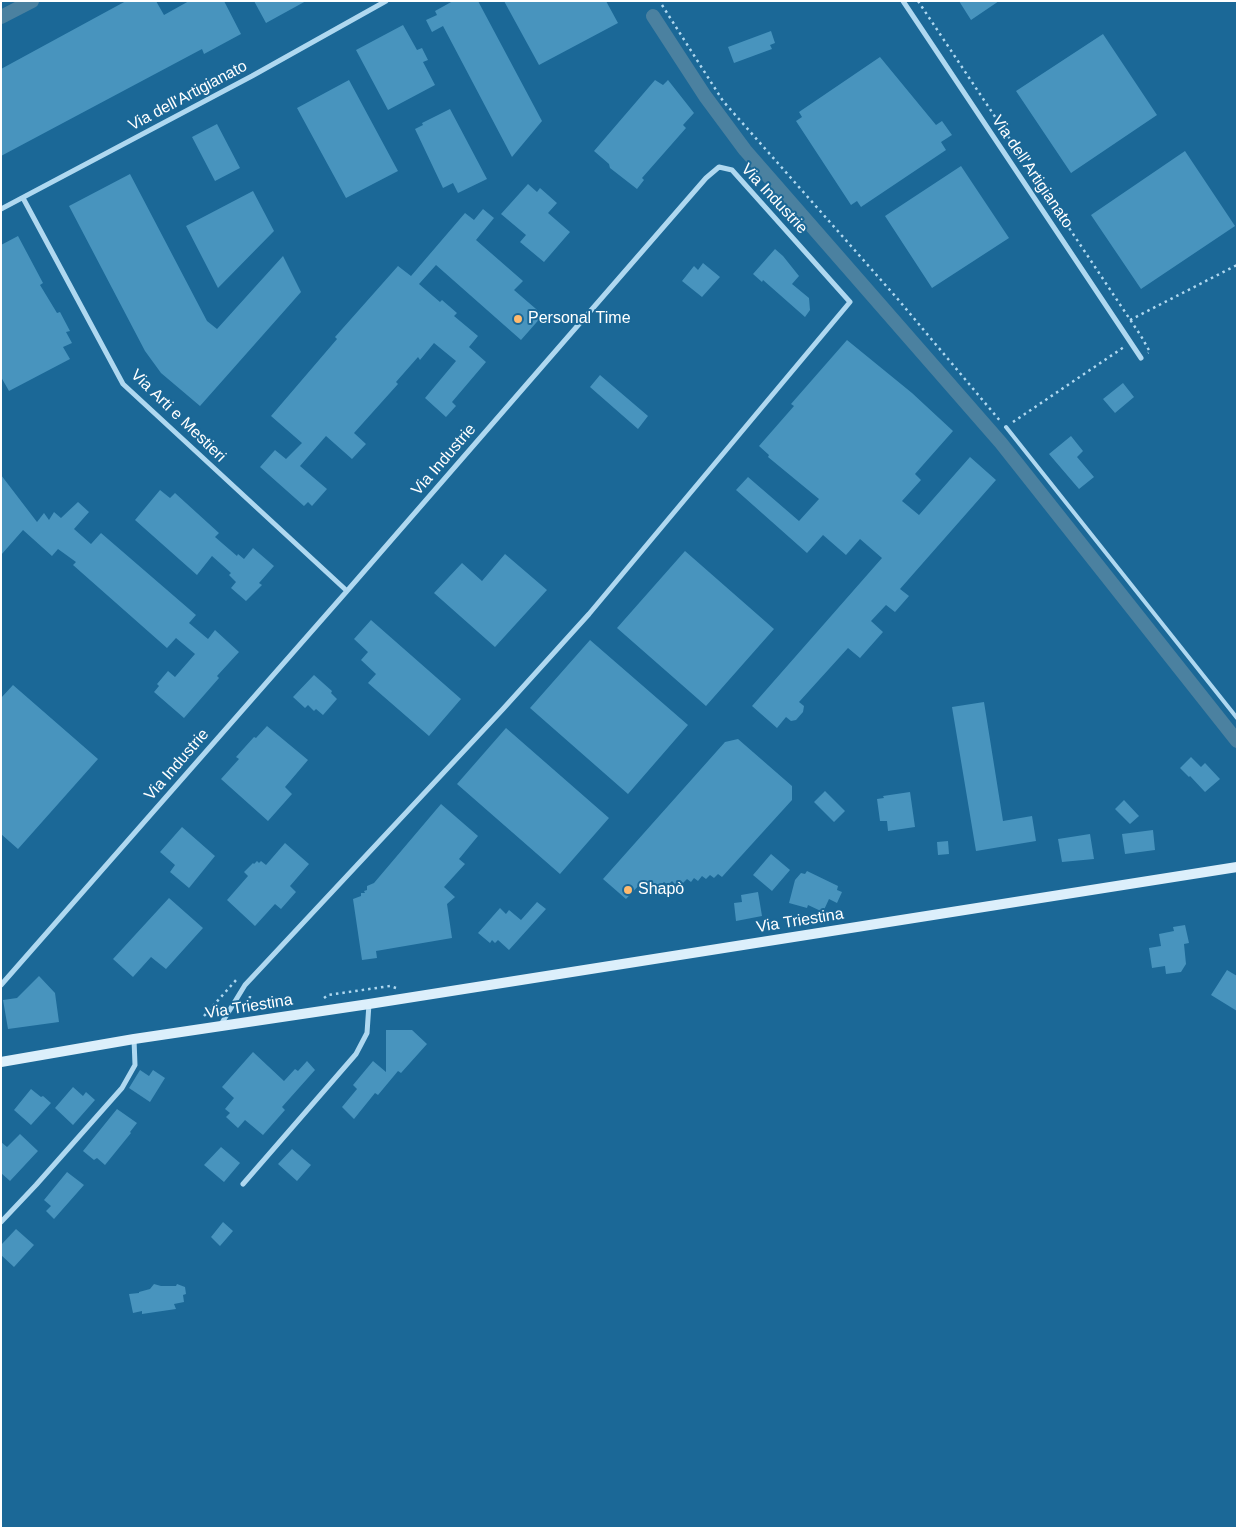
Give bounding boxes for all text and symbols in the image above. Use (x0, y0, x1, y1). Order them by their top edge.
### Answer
street label: Via dell'Artigianato (125, 57, 251, 135)
street label: Via dell'Artigianato (987, 112, 1077, 232)
street label: Via Industrie (737, 160, 811, 238)
place label: Personal Time (528, 309, 631, 329)
marker: Personal Time (512, 313, 524, 325)
street label: Via Arti e Mestieri (126, 366, 230, 466)
street label: Via Industrie (408, 420, 480, 500)
street label: Via Industrie (141, 725, 213, 805)
place label: Shapò (638, 880, 684, 900)
marker: Shapò (622, 884, 634, 896)
street label: Via Triestina (755, 905, 845, 937)
street label: Via Triestina (204, 991, 294, 1023)

